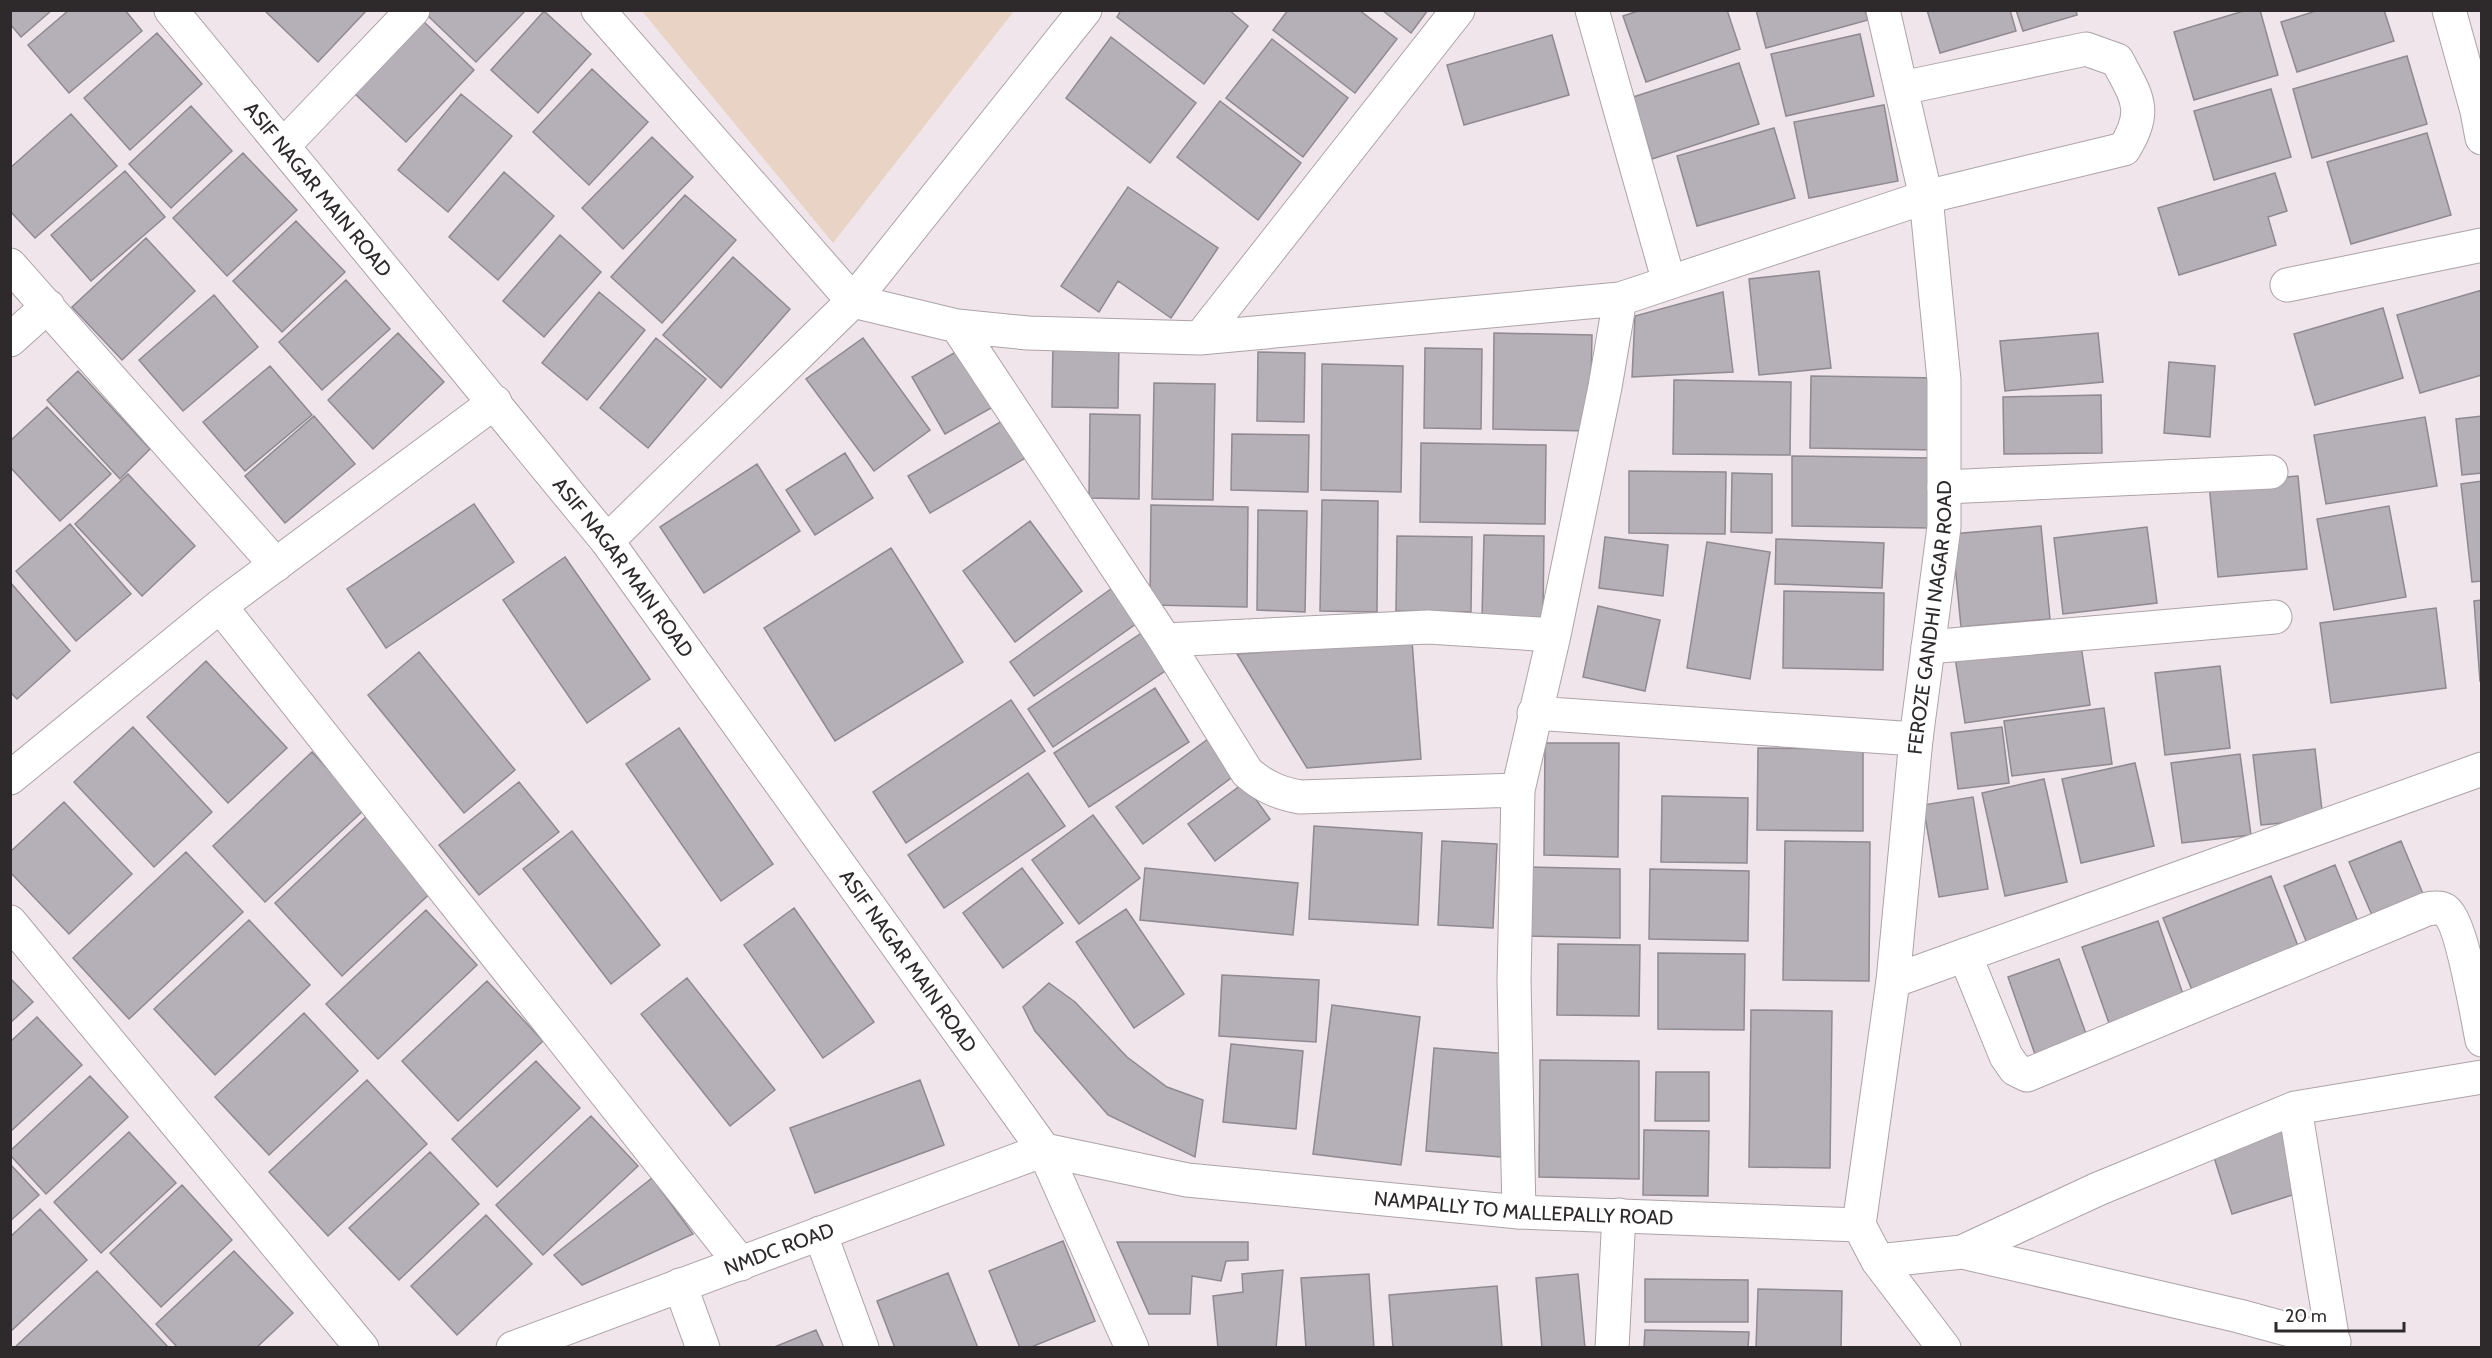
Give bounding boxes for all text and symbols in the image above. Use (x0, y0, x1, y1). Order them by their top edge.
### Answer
street label: ASIF NAGAR MAIN ROAD (239, 97, 397, 282)
street label: ASIF NAGAR MAIN ROAD (548, 473, 699, 662)
street label: FEROZE GANDHI NAGAR ROAD (1903, 480, 1957, 756)
street label: ASIF NAGAR MAIN ROAD (835, 865, 982, 1057)
street label: NAMPALLY TO MALLEPALLY ROAD (1373, 1186, 1674, 1230)
street label: NMDC ROAD (721, 1217, 837, 1280)
scale bar (2276, 1295, 2404, 1333)
text: 20 m (2285, 1305, 2327, 1327)

